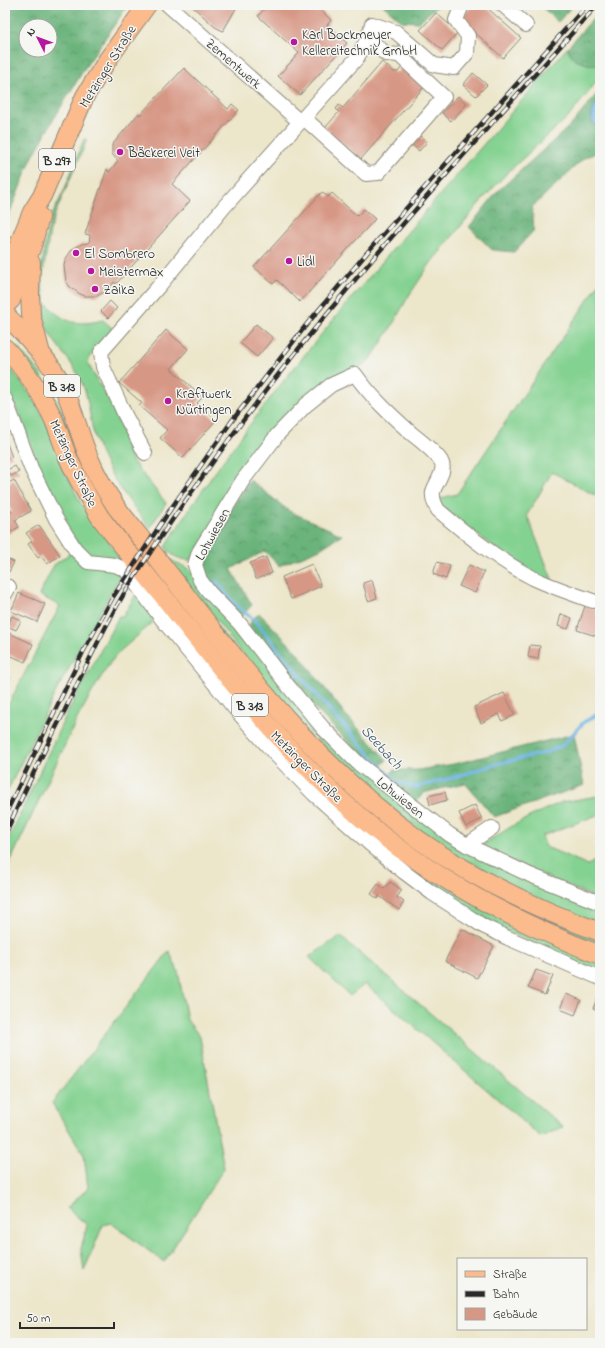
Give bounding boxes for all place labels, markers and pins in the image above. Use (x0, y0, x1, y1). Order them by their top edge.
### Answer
place label: Karl Bockmeyer Kellereitechnik GmbH (302, 25, 417, 62)
marker: Karl Bockmeyer Kellereitechnik GmbH (289, 37, 299, 47)
place label: Bäckerei Veit (127, 143, 200, 164)
marker: Bäckerei Veit (115, 147, 125, 157)
place label: El Sombrero (84, 244, 155, 265)
marker: El Sombrero (71, 248, 81, 258)
place label: Lidl (297, 252, 315, 273)
marker: Lidl (284, 256, 294, 266)
place label: Meistermax (99, 262, 163, 283)
marker: Meistermax (86, 266, 96, 276)
place label: Zaika (103, 280, 135, 301)
marker: Zaika (90, 284, 100, 294)
place label: Kraftwerk Nürtingen (176, 384, 232, 422)
marker: Kraftwerk Nürtingen (163, 396, 173, 406)

